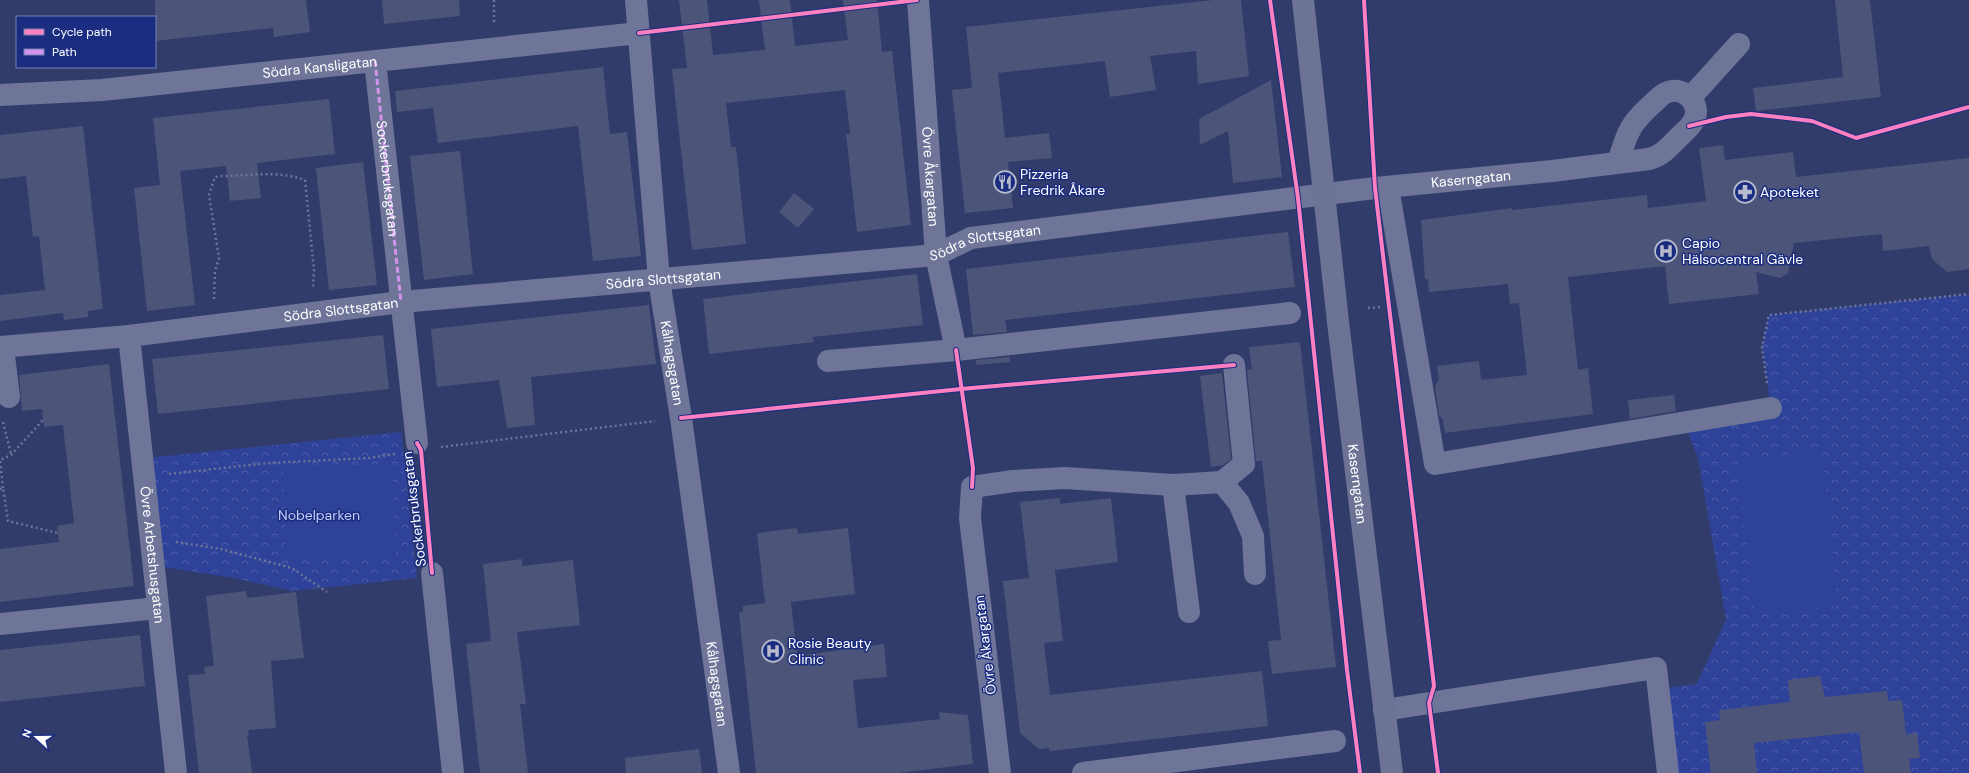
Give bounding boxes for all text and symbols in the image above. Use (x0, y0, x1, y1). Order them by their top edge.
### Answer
legend (16, 16, 156, 68)
text: Cycle path (52, 24, 112, 40)
text: Path (52, 44, 77, 60)
street label: Södra Kansligatan (261, 52, 378, 82)
street label: Sockerbruksgatan (372, 120, 403, 237)
street label: Övre Åkargatan (918, 126, 943, 227)
place label: Pizzeria Fredrik Åkare (1020, 165, 1105, 199)
street label: Kaserngatan (1430, 166, 1512, 192)
restaurant icon: Pizzeria Fredrik Åkare (992, 169, 1018, 195)
pharmacy icon: Apoteket (1732, 179, 1758, 205)
place label: Apoteket (1760, 183, 1819, 201)
street label: Södra Slottsgatan (929, 220, 1042, 265)
place label: Capio Hälsocentral Gävle (1682, 234, 1803, 268)
hospital icon: Capio Hälsocentral Gävle (1653, 238, 1679, 264)
street label: Södra Slottsgatan (605, 265, 722, 293)
street label: Södra Slottsgatan (282, 293, 399, 326)
street label: Kålhagsgatan (657, 319, 688, 407)
street label: Kaserngatan (1344, 443, 1371, 525)
street label: Sockerbruksgatan (398, 450, 430, 568)
street label: Övre Arbetshusgatan (136, 485, 169, 624)
park label: Nobelparken (278, 506, 360, 524)
street label: Övre Åkargatan (970, 594, 1000, 696)
place label: Rosie Beauty Clinic (788, 634, 872, 668)
hospital icon: Rosie Beauty Clinic (760, 638, 786, 664)
street label: Kålhagsgatan (702, 640, 732, 727)
north arrow (16, 717, 56, 757)
text: N (19, 727, 35, 740)

